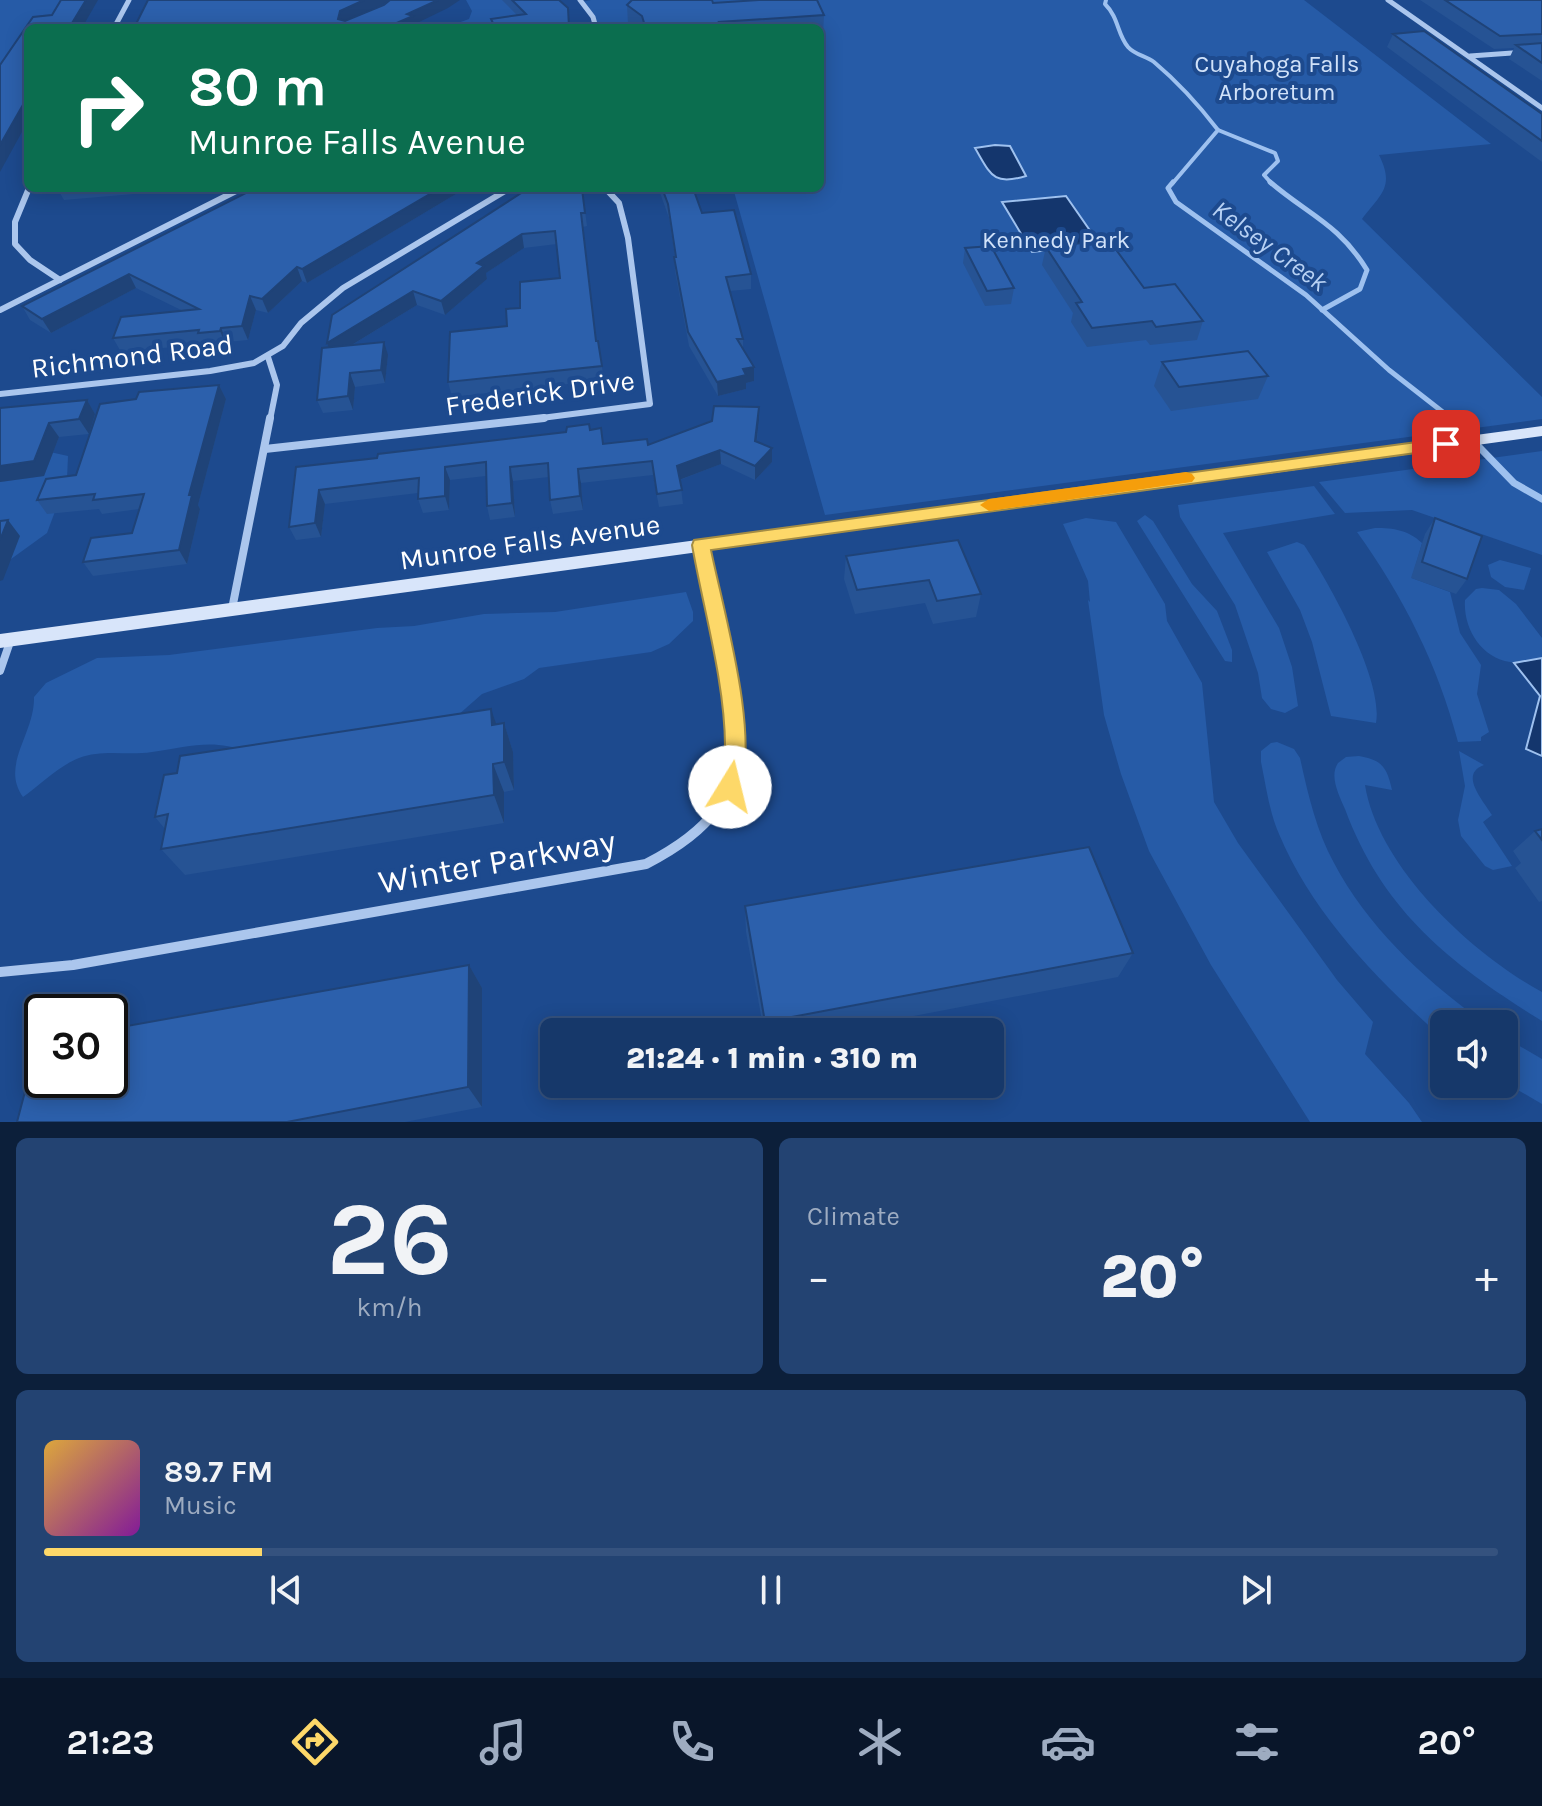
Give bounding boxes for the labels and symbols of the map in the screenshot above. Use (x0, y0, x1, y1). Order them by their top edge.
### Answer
park label: Cuyahoga Falls Arboretum (1195, 50, 1359, 106)
water label: Kelsey Creek (1206, 194, 1334, 299)
park label: Kennedy Park (982, 226, 1130, 254)
street label: Richmond Road (29, 327, 235, 385)
street label: Frederick Drive (443, 363, 637, 423)
pin (1412, 410, 1480, 478)
street label: Munroe Falls Avenue (398, 507, 662, 577)
position arrow (688, 745, 772, 829)
street label: Winter Parkway (375, 821, 619, 903)
speed limit sign: 30 (24, 994, 128, 1098)

